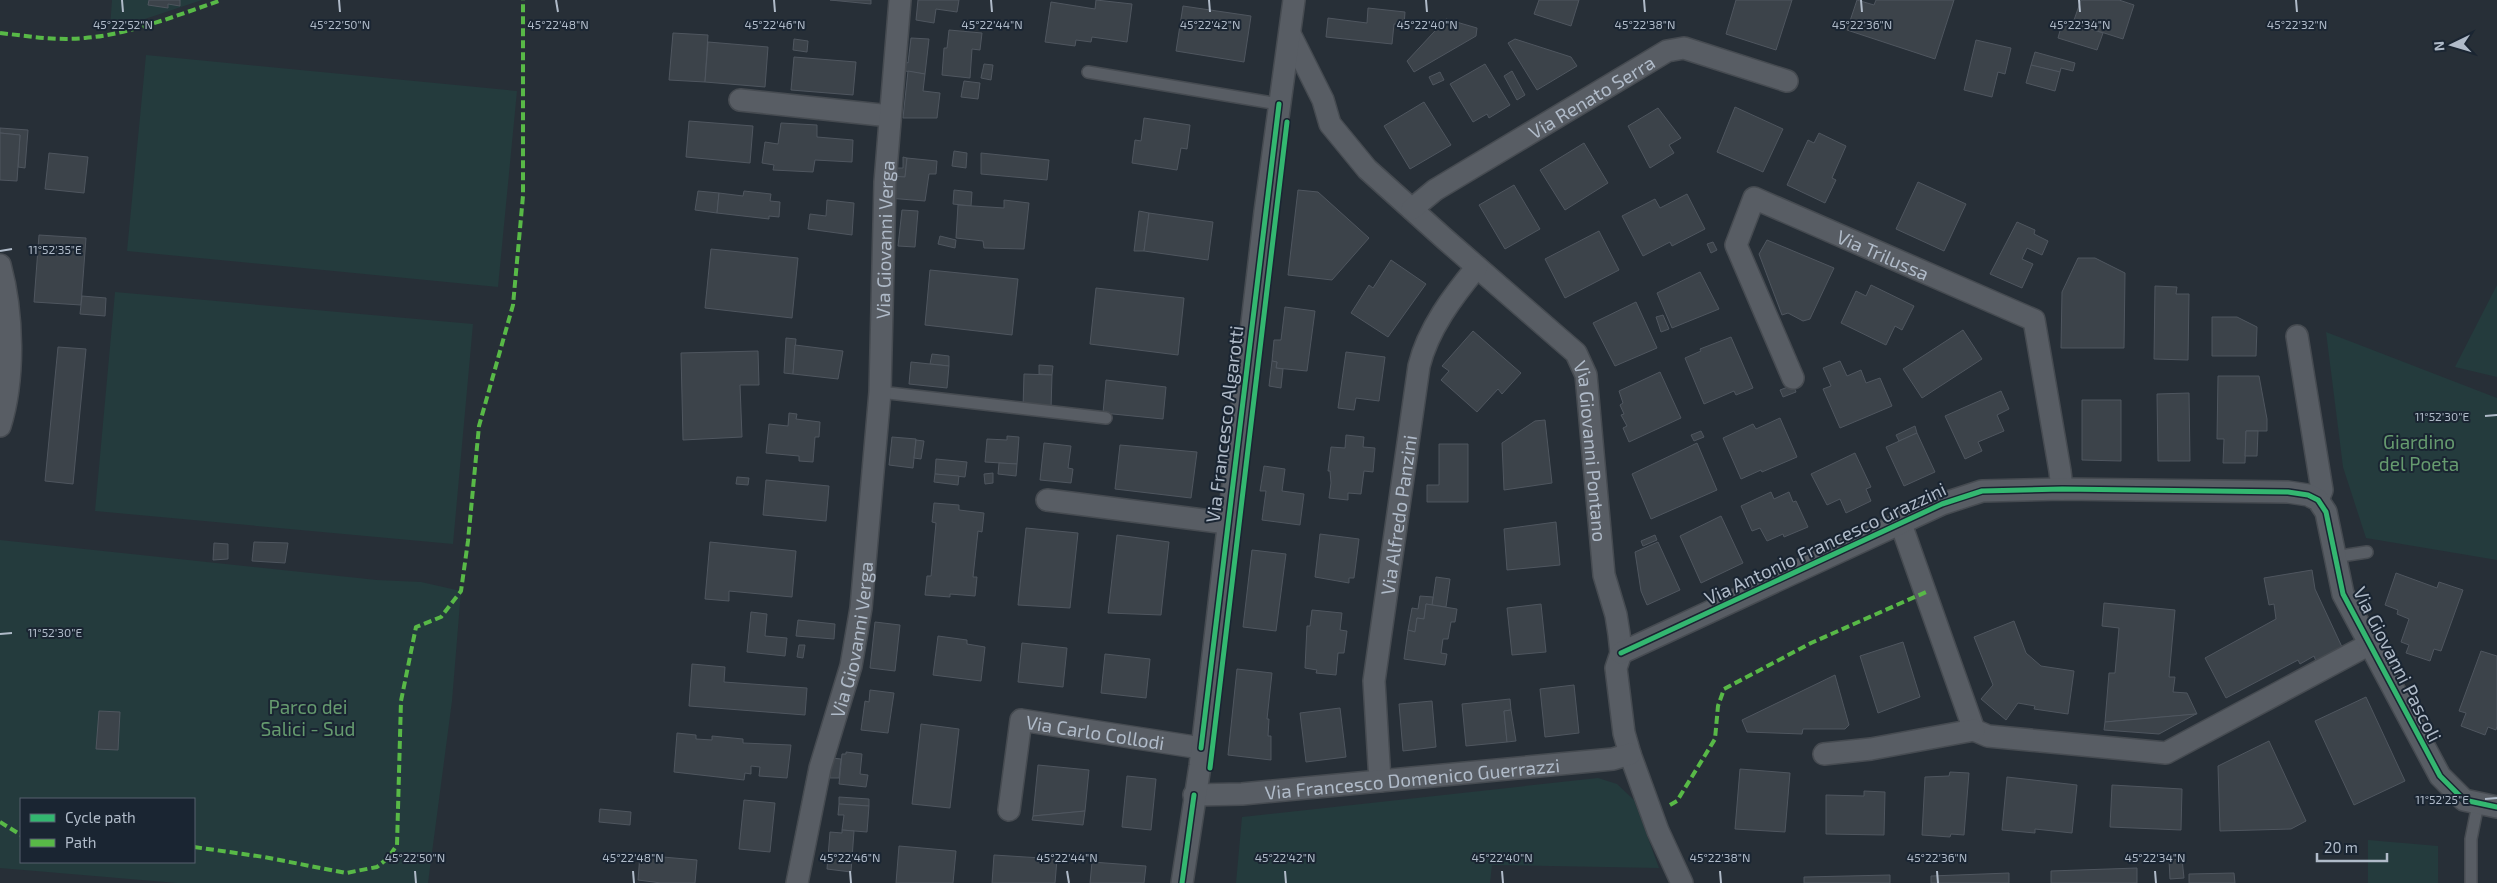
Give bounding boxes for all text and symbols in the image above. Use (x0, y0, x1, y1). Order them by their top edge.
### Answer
text: 45°22'52"N (93, 17, 153, 31)
text: 45°22'50"N (310, 17, 370, 31)
text: 45°22'48"N (527, 17, 589, 31)
text: 45°22'46"N (745, 17, 805, 31)
text: 45°22'44"N (961, 17, 1023, 31)
text: 45°22'42"N (1180, 17, 1240, 31)
text: 45°22'40"N (1396, 17, 1458, 31)
text: 45°22'38"N (1615, 17, 1675, 31)
text: 45°22'36"N (1832, 17, 1892, 31)
text: 45°22'34"N (2050, 17, 2110, 31)
text: 45°22'32"N (2267, 17, 2327, 31)
north arrow (2427, 20, 2477, 70)
text: N (2430, 40, 2447, 52)
street label: Via Renato Serra (1524, 50, 1659, 143)
street label: Via Giovanni Verga (870, 159, 898, 319)
street label: Via Trilussa (1834, 224, 1933, 285)
text: 11°52'35"E (28, 242, 82, 256)
street label: Via Francesco Algarotti (1200, 324, 1248, 524)
street label: Via Giovanni Pontano (1569, 357, 1612, 543)
text: 11°52'30"E (2415, 409, 2470, 423)
park label: Giardino del Poeta (2379, 430, 2459, 475)
street label: Via Alfredo Panzini (1375, 433, 1421, 596)
street label: Via Antonio Francesco Grazzini (1700, 477, 1950, 609)
street label: Via Giovanni Verga (824, 560, 877, 720)
street label: Via Giovanni Pascoli (2349, 583, 2447, 745)
text: 11°52'30"E (28, 625, 83, 639)
park label: Parco dei Salici - Sud (261, 695, 355, 740)
street label: Via Carlo Collodi (1024, 709, 1166, 754)
street label: Via Francesco Domenico Guerrazzi (1264, 753, 1561, 803)
text: 11°52'25"E (2415, 792, 2469, 806)
legend (20, 798, 195, 863)
text: Cycle path (65, 808, 136, 826)
scale bar (2317, 830, 2387, 862)
text: Path (65, 833, 96, 851)
text: 20 m (2324, 838, 2358, 856)
text: 45°22'50"N (385, 850, 445, 864)
text: 45°22'48"N (602, 850, 664, 864)
text: 45°22'46"N (820, 850, 880, 864)
text: 45°22'44"N (1036, 850, 1098, 864)
text: 45°22'42"N (1255, 850, 1315, 864)
text: 45°22'40"N (1471, 850, 1533, 864)
text: 45°22'38"N (1690, 850, 1750, 864)
text: 45°22'36"N (1907, 850, 1967, 864)
text: 45°22'34"N (2125, 850, 2185, 864)

